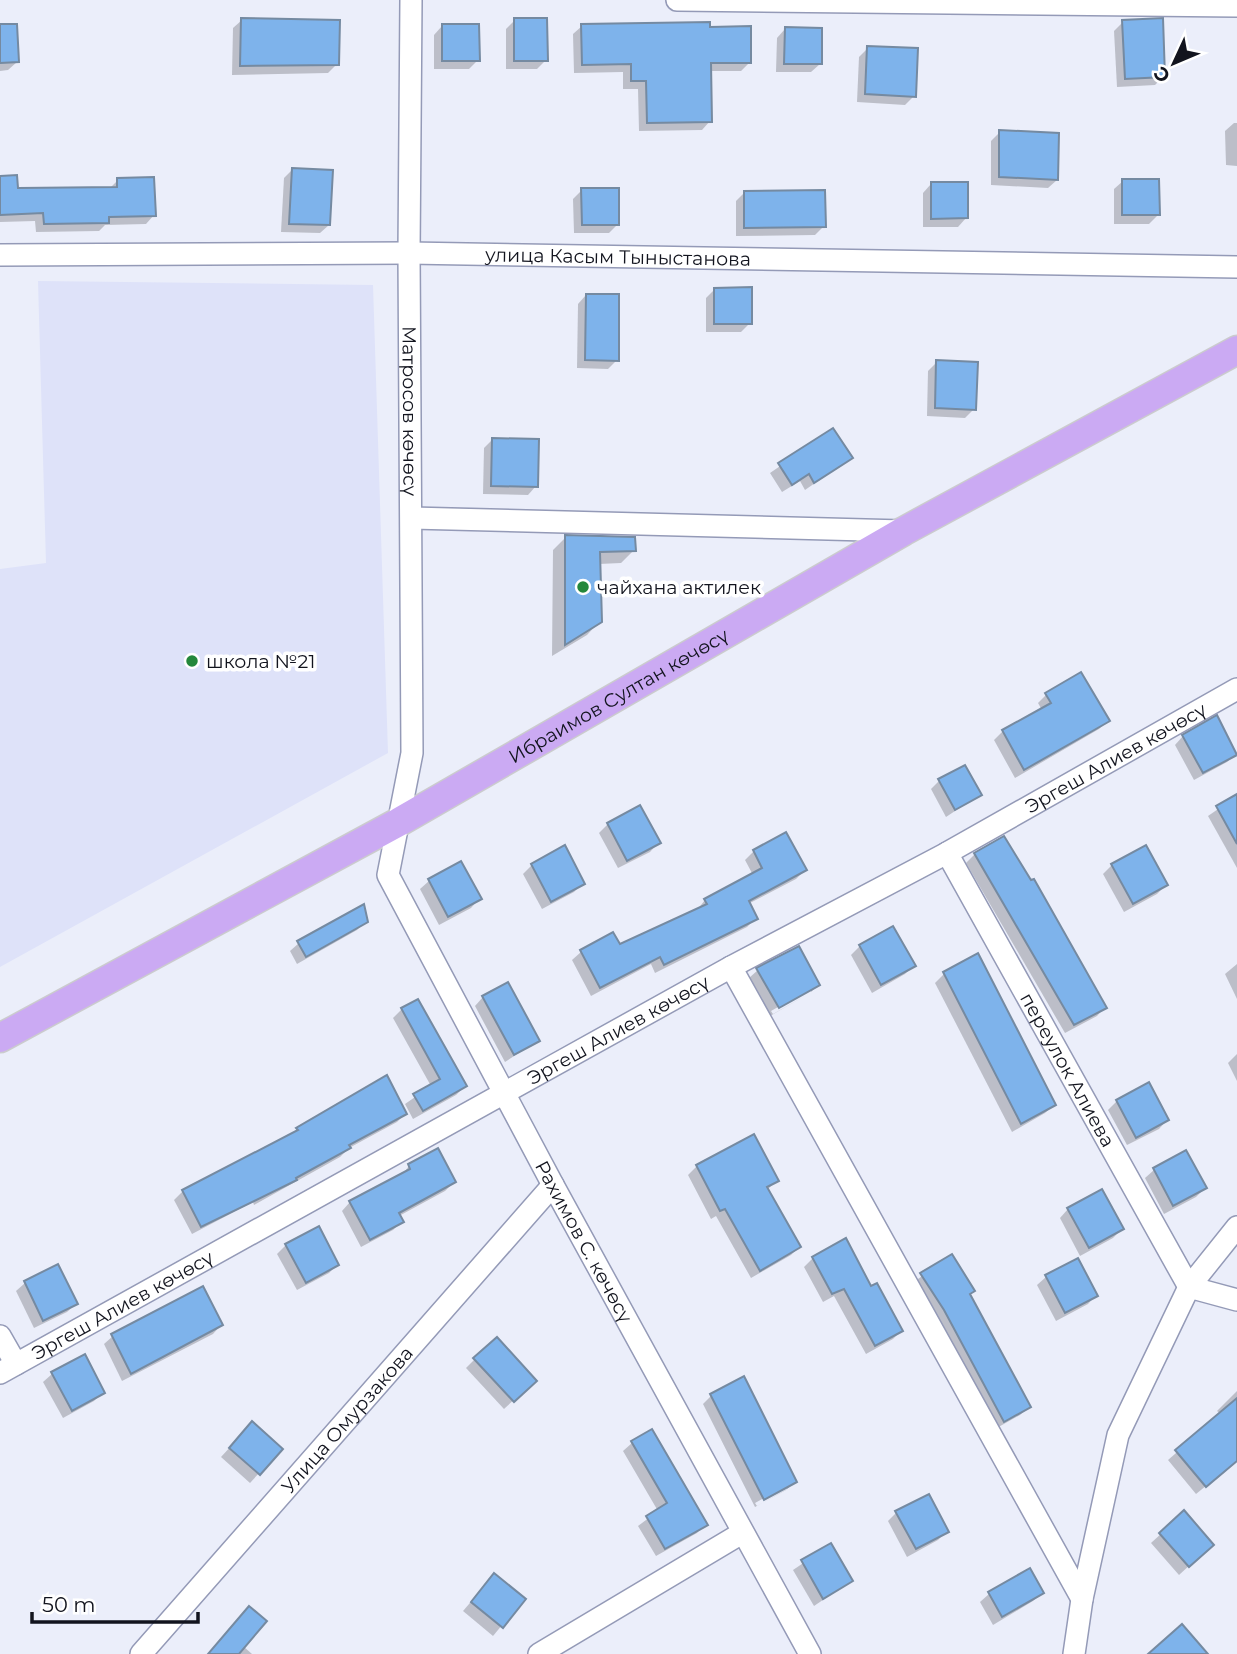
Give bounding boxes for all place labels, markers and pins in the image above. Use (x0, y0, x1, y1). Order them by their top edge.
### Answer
place label: чайхана актилек (597, 576, 761, 599)
marker: чайхана актилек (575, 579, 591, 595)
place label: школа №21 (206, 650, 315, 673)
marker: школа №21 (184, 653, 200, 669)

